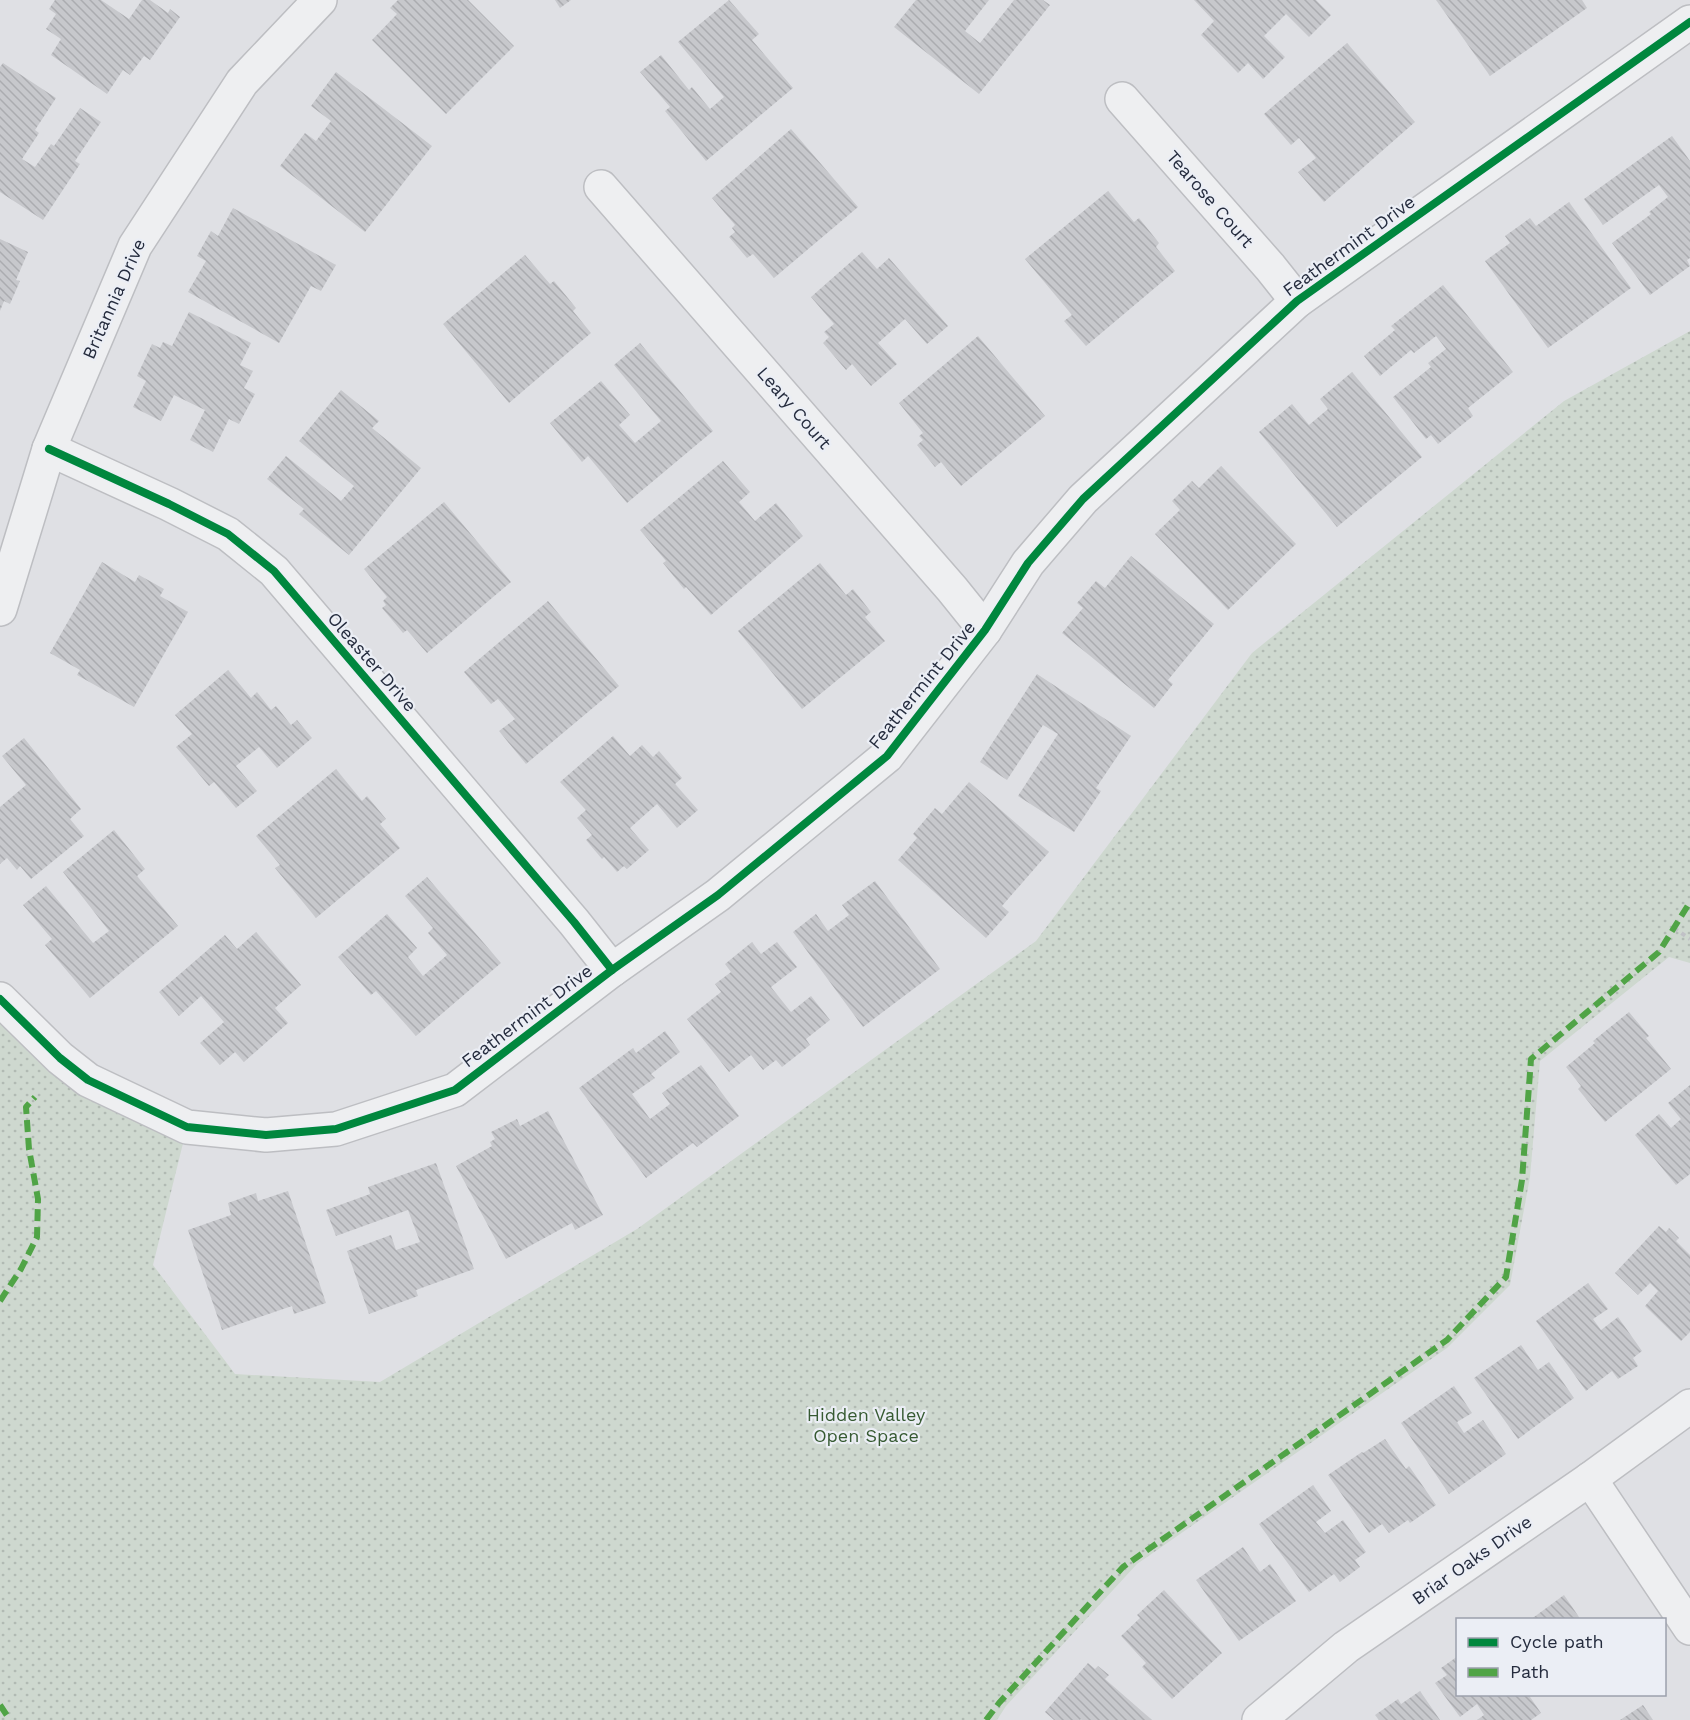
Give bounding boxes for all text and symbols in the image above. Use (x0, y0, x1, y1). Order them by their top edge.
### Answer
street label: Tearose Court (1162, 146, 1259, 252)
street label: Feathermint Drive (1279, 191, 1419, 301)
street label: Britannia Drive (78, 235, 149, 362)
street label: Leary Court (753, 362, 836, 453)
street label: Oleaster Drive (324, 608, 421, 716)
street label: Feathermint Drive (864, 617, 979, 753)
street label: Feathermint Drive (457, 960, 596, 1072)
park label: Hidden Valley Open Space (807, 1404, 926, 1446)
street label: Briar Oaks Drive (1408, 1510, 1536, 1609)
legend (1456, 1618, 1666, 1696)
text: Cycle path (1510, 1631, 1604, 1652)
text: Path (1510, 1661, 1550, 1682)

